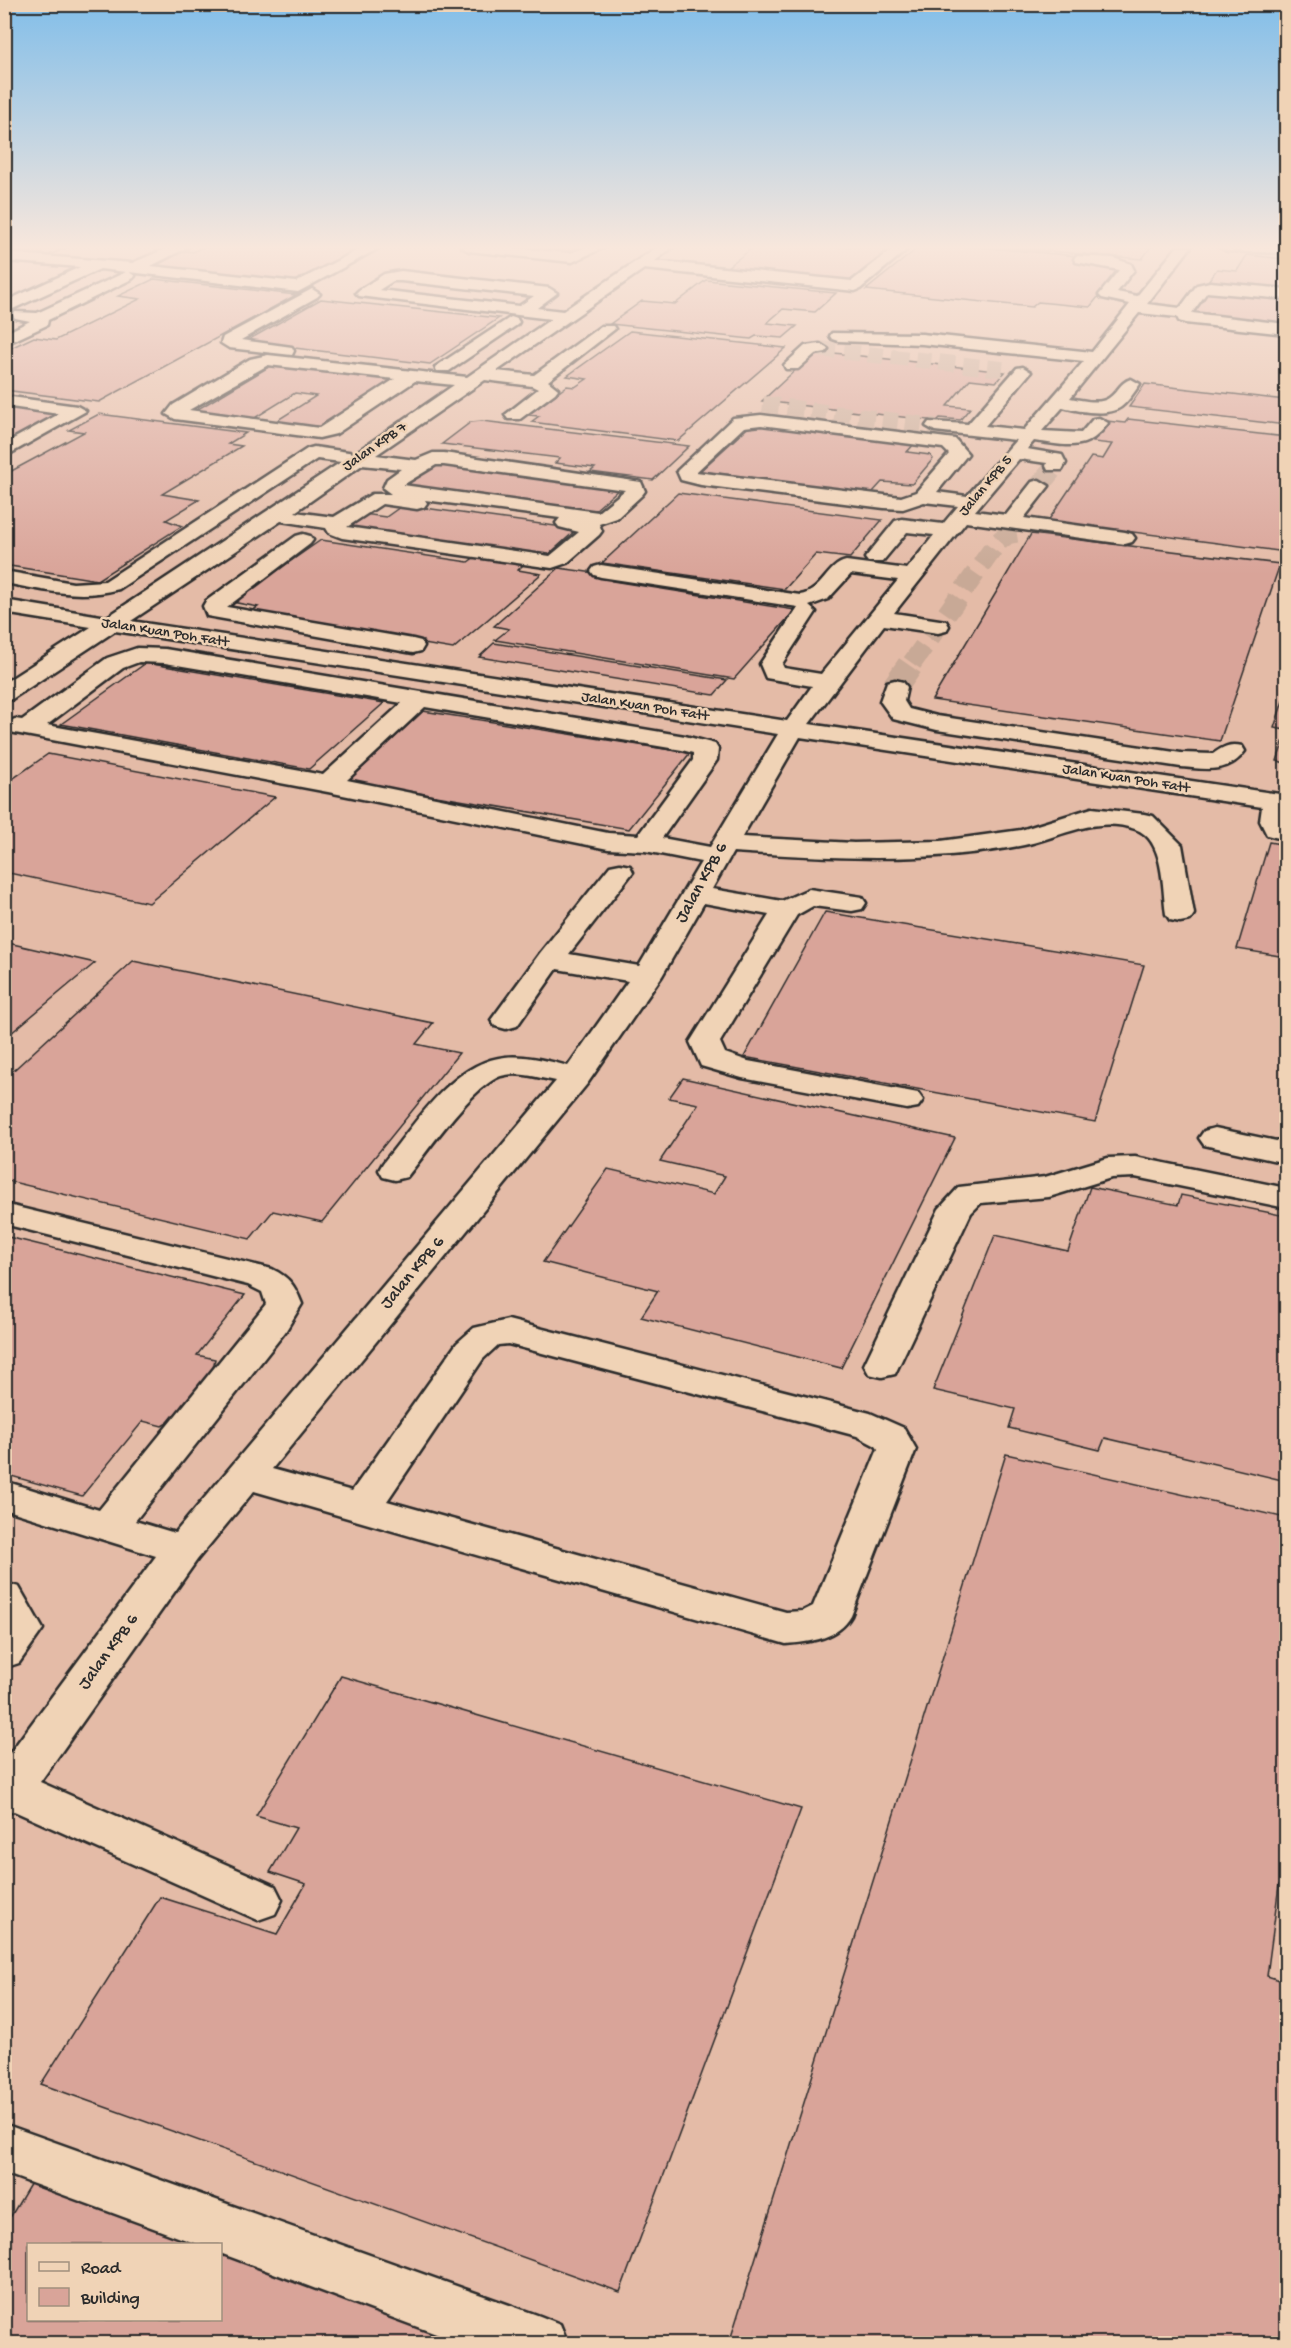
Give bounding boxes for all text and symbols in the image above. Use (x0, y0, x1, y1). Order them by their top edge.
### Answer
street label: Jalan KPB 7 (339, 418, 412, 476)
street label: Jalan KPB 5 (955, 452, 1017, 520)
street label: Jalan Kuan Poh Fatt (100, 614, 232, 652)
street label: Jalan Kuan Poh Fatt (580, 688, 712, 726)
street label: Jalan Kuan Poh Fatt (1061, 760, 1193, 798)
street label: Jalan KPB 6 (671, 838, 733, 927)
street label: Jalan KPB 6 (376, 1232, 450, 1314)
street label: Jalan KPB 6 (74, 1609, 144, 1694)
legend (27, 2243, 222, 2321)
text: Road (81, 2259, 122, 2280)
text: Building (80, 2289, 140, 2310)

